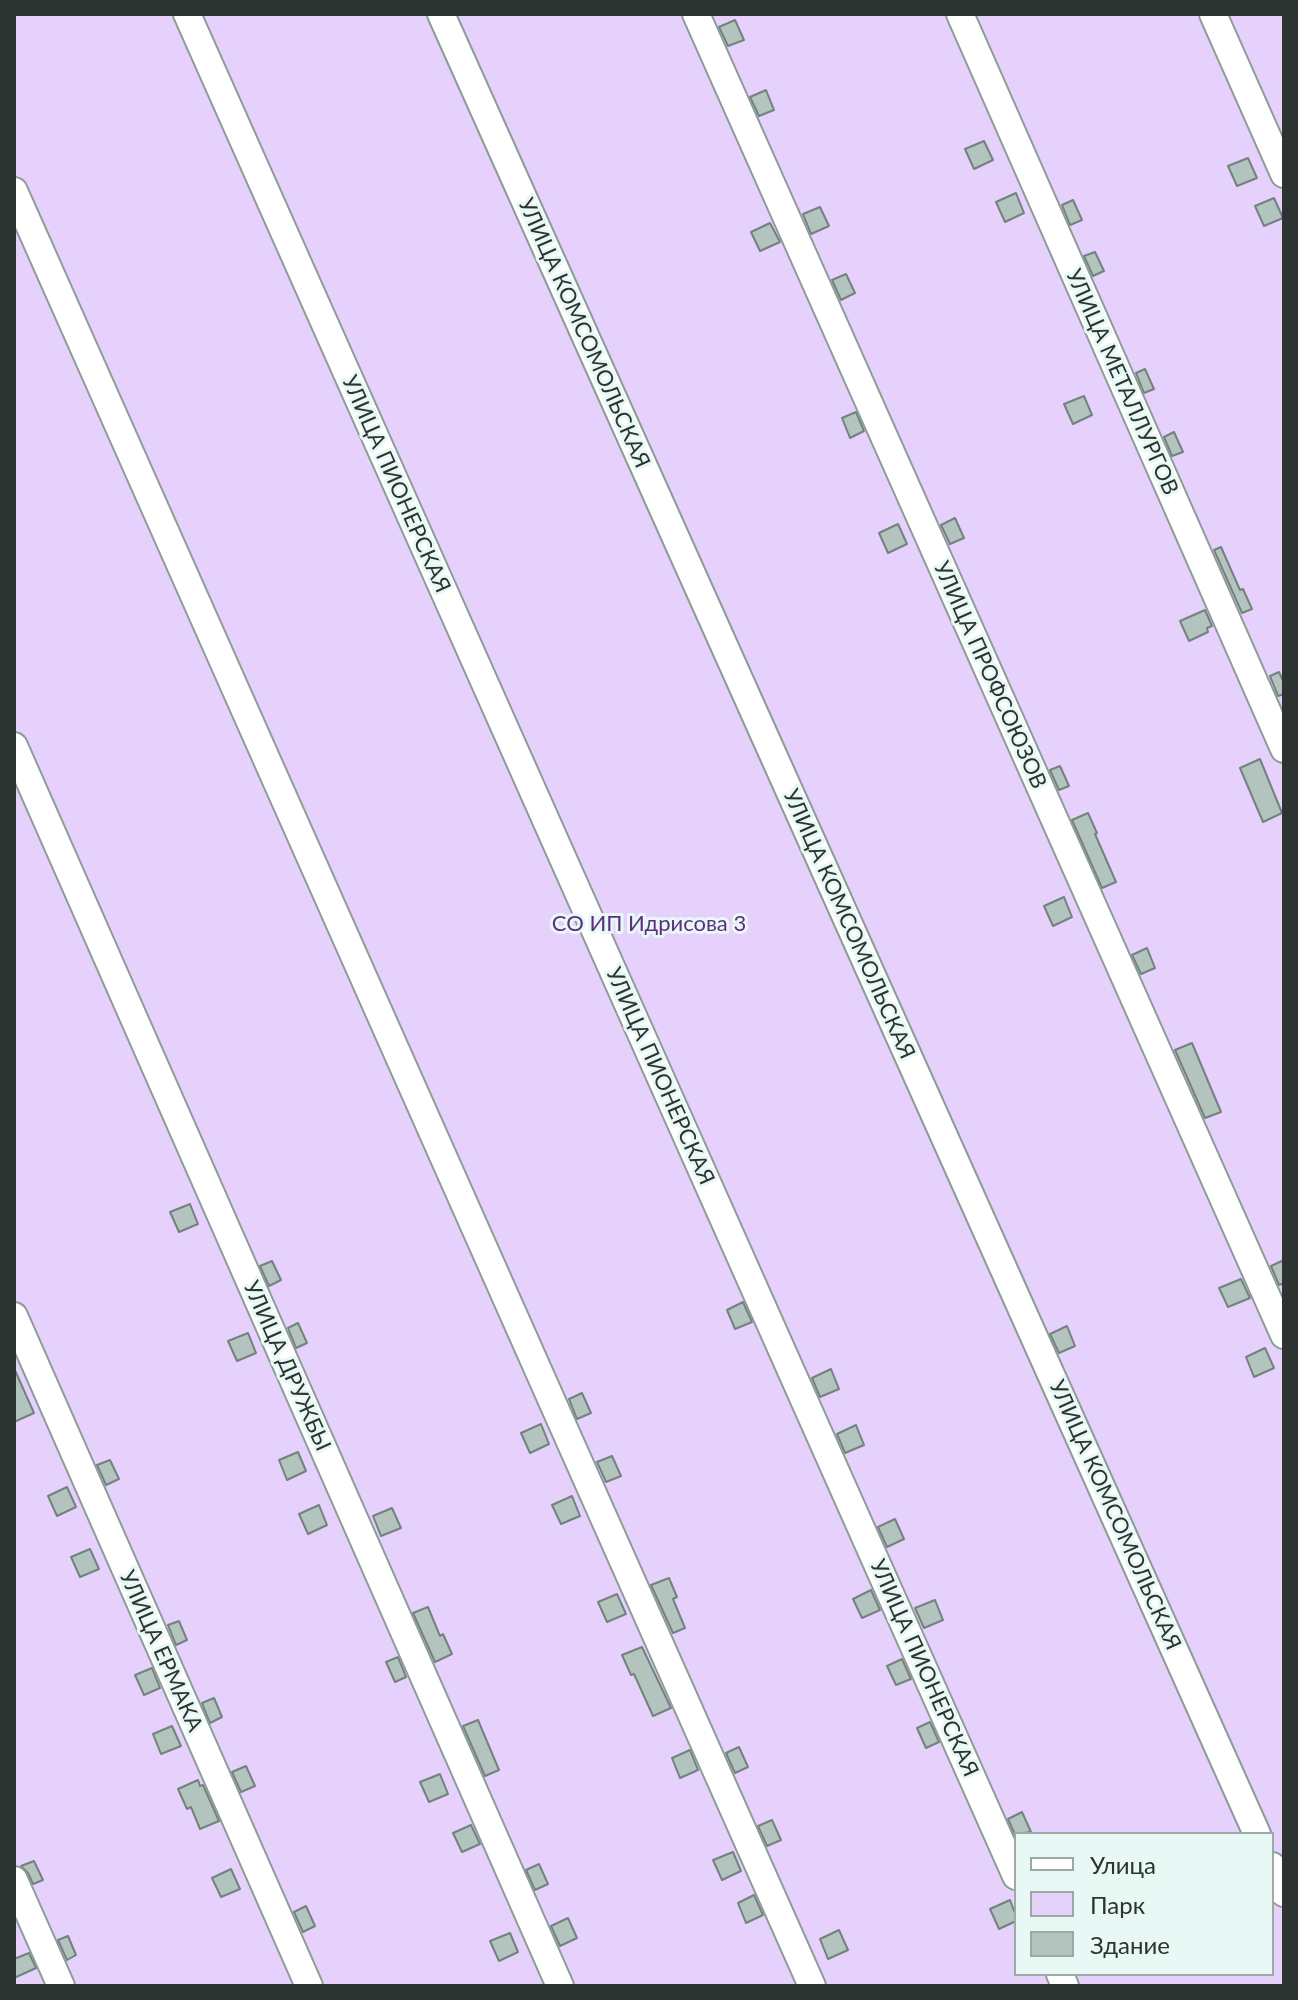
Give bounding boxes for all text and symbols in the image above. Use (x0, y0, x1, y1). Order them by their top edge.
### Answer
street label: УЛИЦА КОМСОМОЛЬСКАЯ (512, 194, 656, 472)
street label: УЛИЦА МЕТАЛЛУРГОВ (1060, 265, 1184, 499)
street label: УЛИЦА ПИОНЕРСКАЯ (336, 371, 456, 597)
street label: УЛИЦА ПРОФСОЮЗОВ (928, 557, 1052, 793)
street label: УЛИЦА КОМСОМОЛЬСКАЯ (777, 785, 921, 1063)
park label: СО ИП Идрисова 3 (552, 911, 746, 937)
street label: УЛИЦА ПИОНЕРСКАЯ (600, 963, 720, 1189)
street label: УЛИЦА ДРУЖБЫ (238, 1277, 336, 1455)
street label: УЛИЦА КОМСОМОЛЬСКАЯ (1043, 1376, 1187, 1654)
street label: УЛИЦА ПИОНЕРСКАЯ (864, 1555, 984, 1781)
street label: УЛИЦА ЕРМАКА (114, 1566, 208, 1736)
legend (1014, 1832, 1274, 1976)
text: Улица (1090, 1850, 1156, 1879)
text: Парк (1090, 1890, 1145, 1919)
text: Здание (1090, 1930, 1170, 1959)

